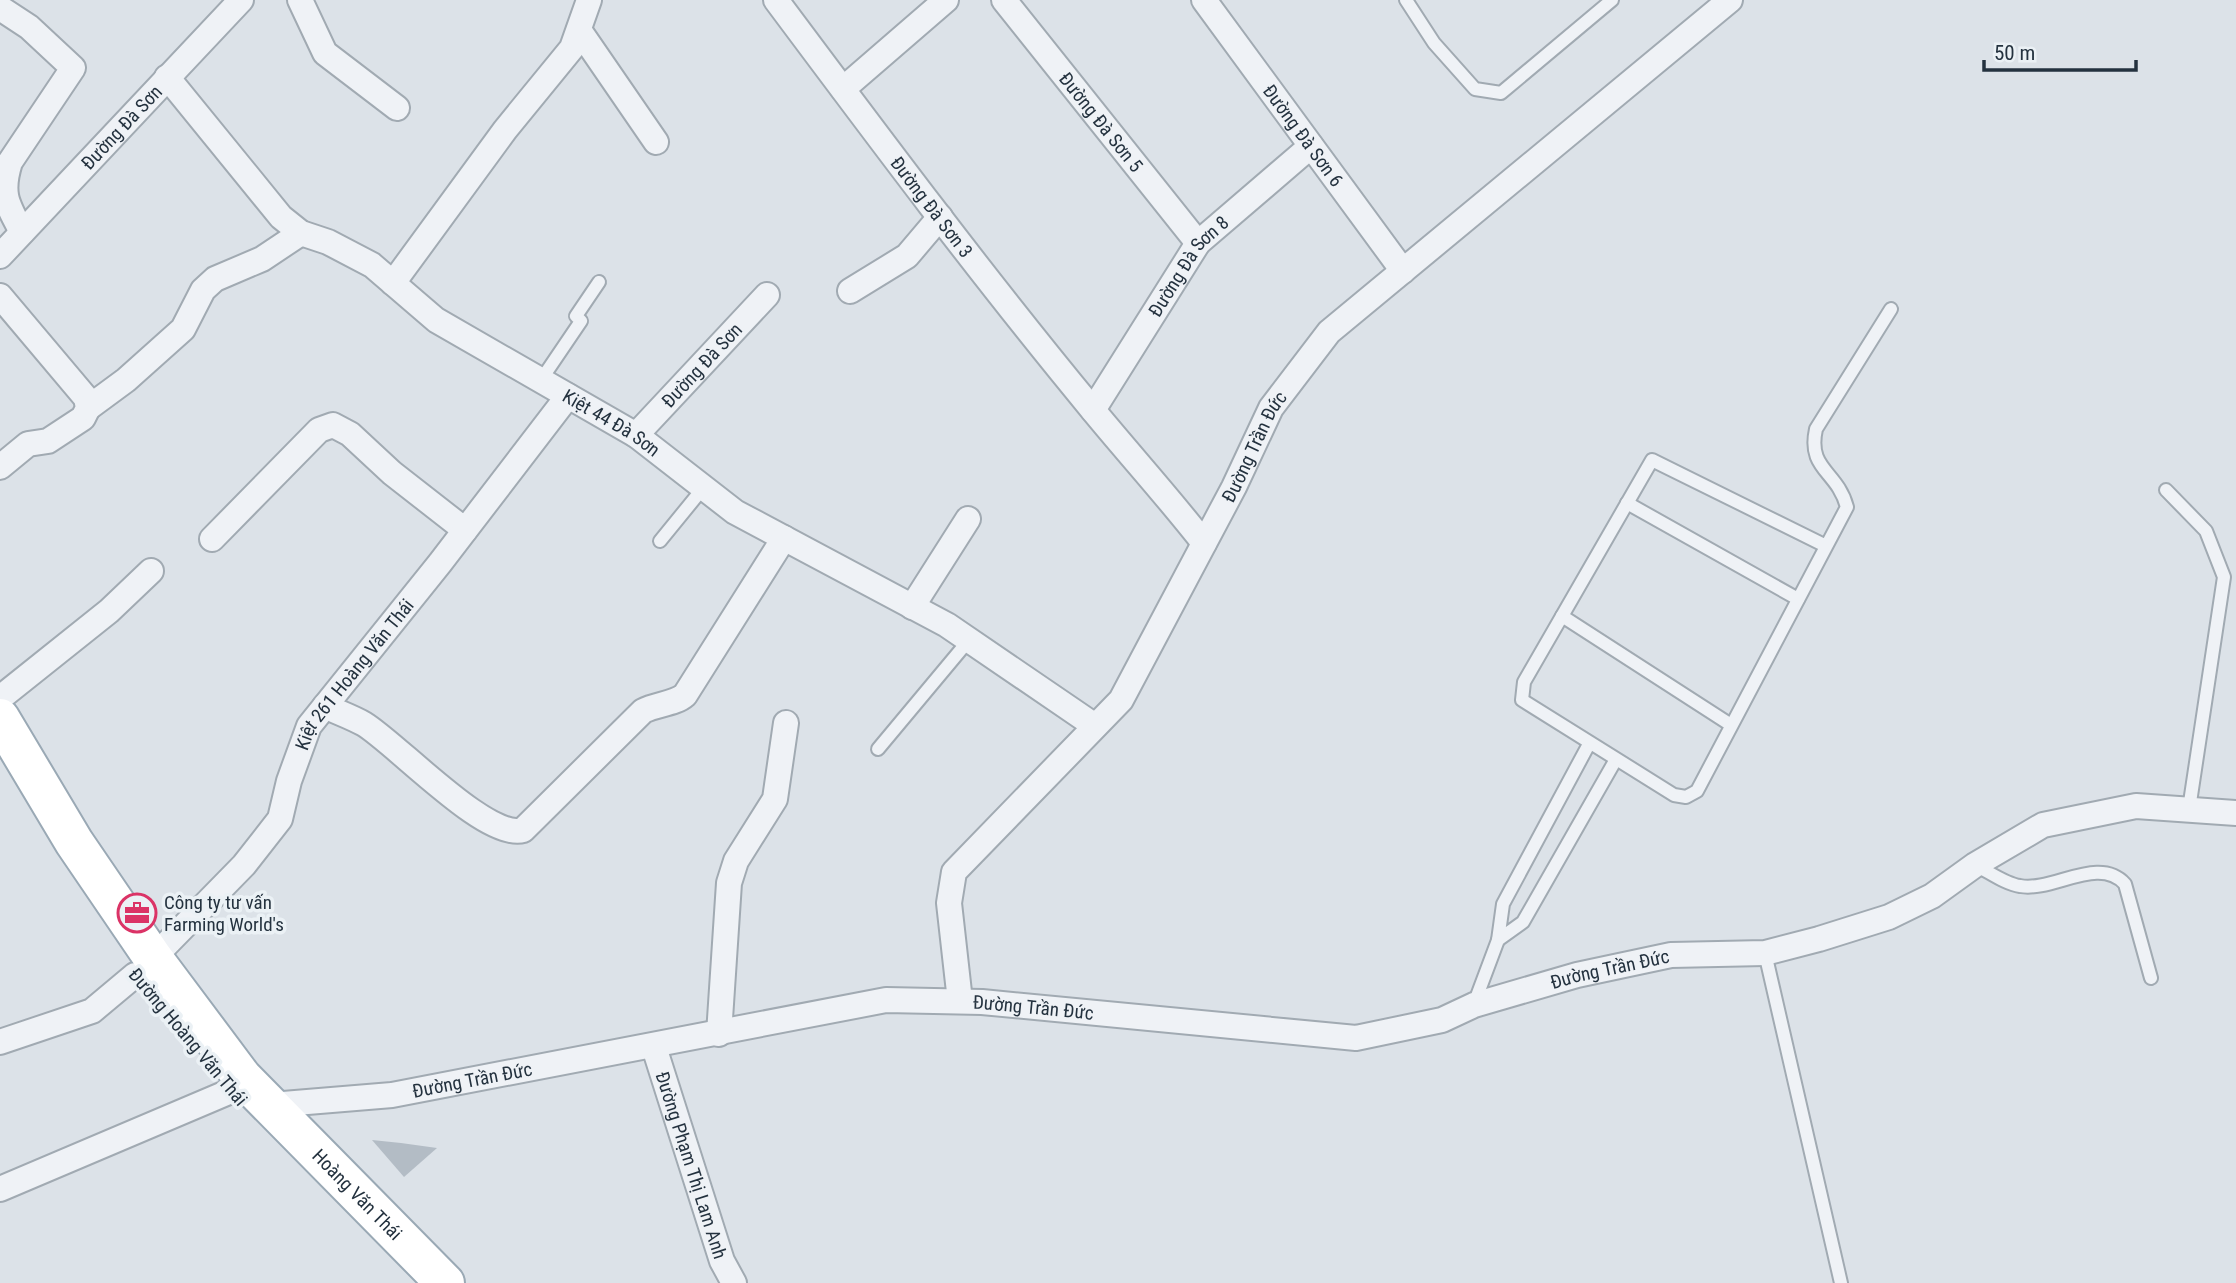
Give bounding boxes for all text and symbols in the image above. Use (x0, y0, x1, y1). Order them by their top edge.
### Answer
scale bar (1984, 28, 2136, 72)
text: 50 m (1994, 41, 2035, 65)
street label: Đường Đà Sơn 5 (1055, 67, 1148, 176)
street label: Đường Đà Sơn (76, 80, 166, 174)
street label: Đường Đà Sơn 6 (1258, 80, 1349, 191)
street label: Đường Đà Sơn 3 (886, 152, 978, 262)
street label: Đường Đà Sơn 8 (1143, 211, 1233, 321)
street label: Đường Đà Sơn (657, 318, 747, 412)
street label: Kiệt 44 Đà Sơn (559, 384, 665, 461)
street label: Đường Trần Đức (1217, 386, 1292, 506)
street label: Kiệt 261 Hoàng Văn Thái (290, 594, 418, 753)
place label: Công ty tư vấn Farming World's (164, 891, 284, 936)
office icon: Công ty tư vấn Farming World's (116, 892, 158, 934)
street label: Đường Trần Đức (1547, 944, 1672, 994)
street label: Đường Hoàng Văn Thái (124, 964, 252, 1110)
street label: Đường Trần Đức (973, 990, 1095, 1024)
street label: Đường Trần Đức (410, 1057, 534, 1102)
street label: Đường Phạm Thị Lam Anh (651, 1069, 732, 1262)
street label: Hoàng Văn Thái (308, 1144, 407, 1245)

